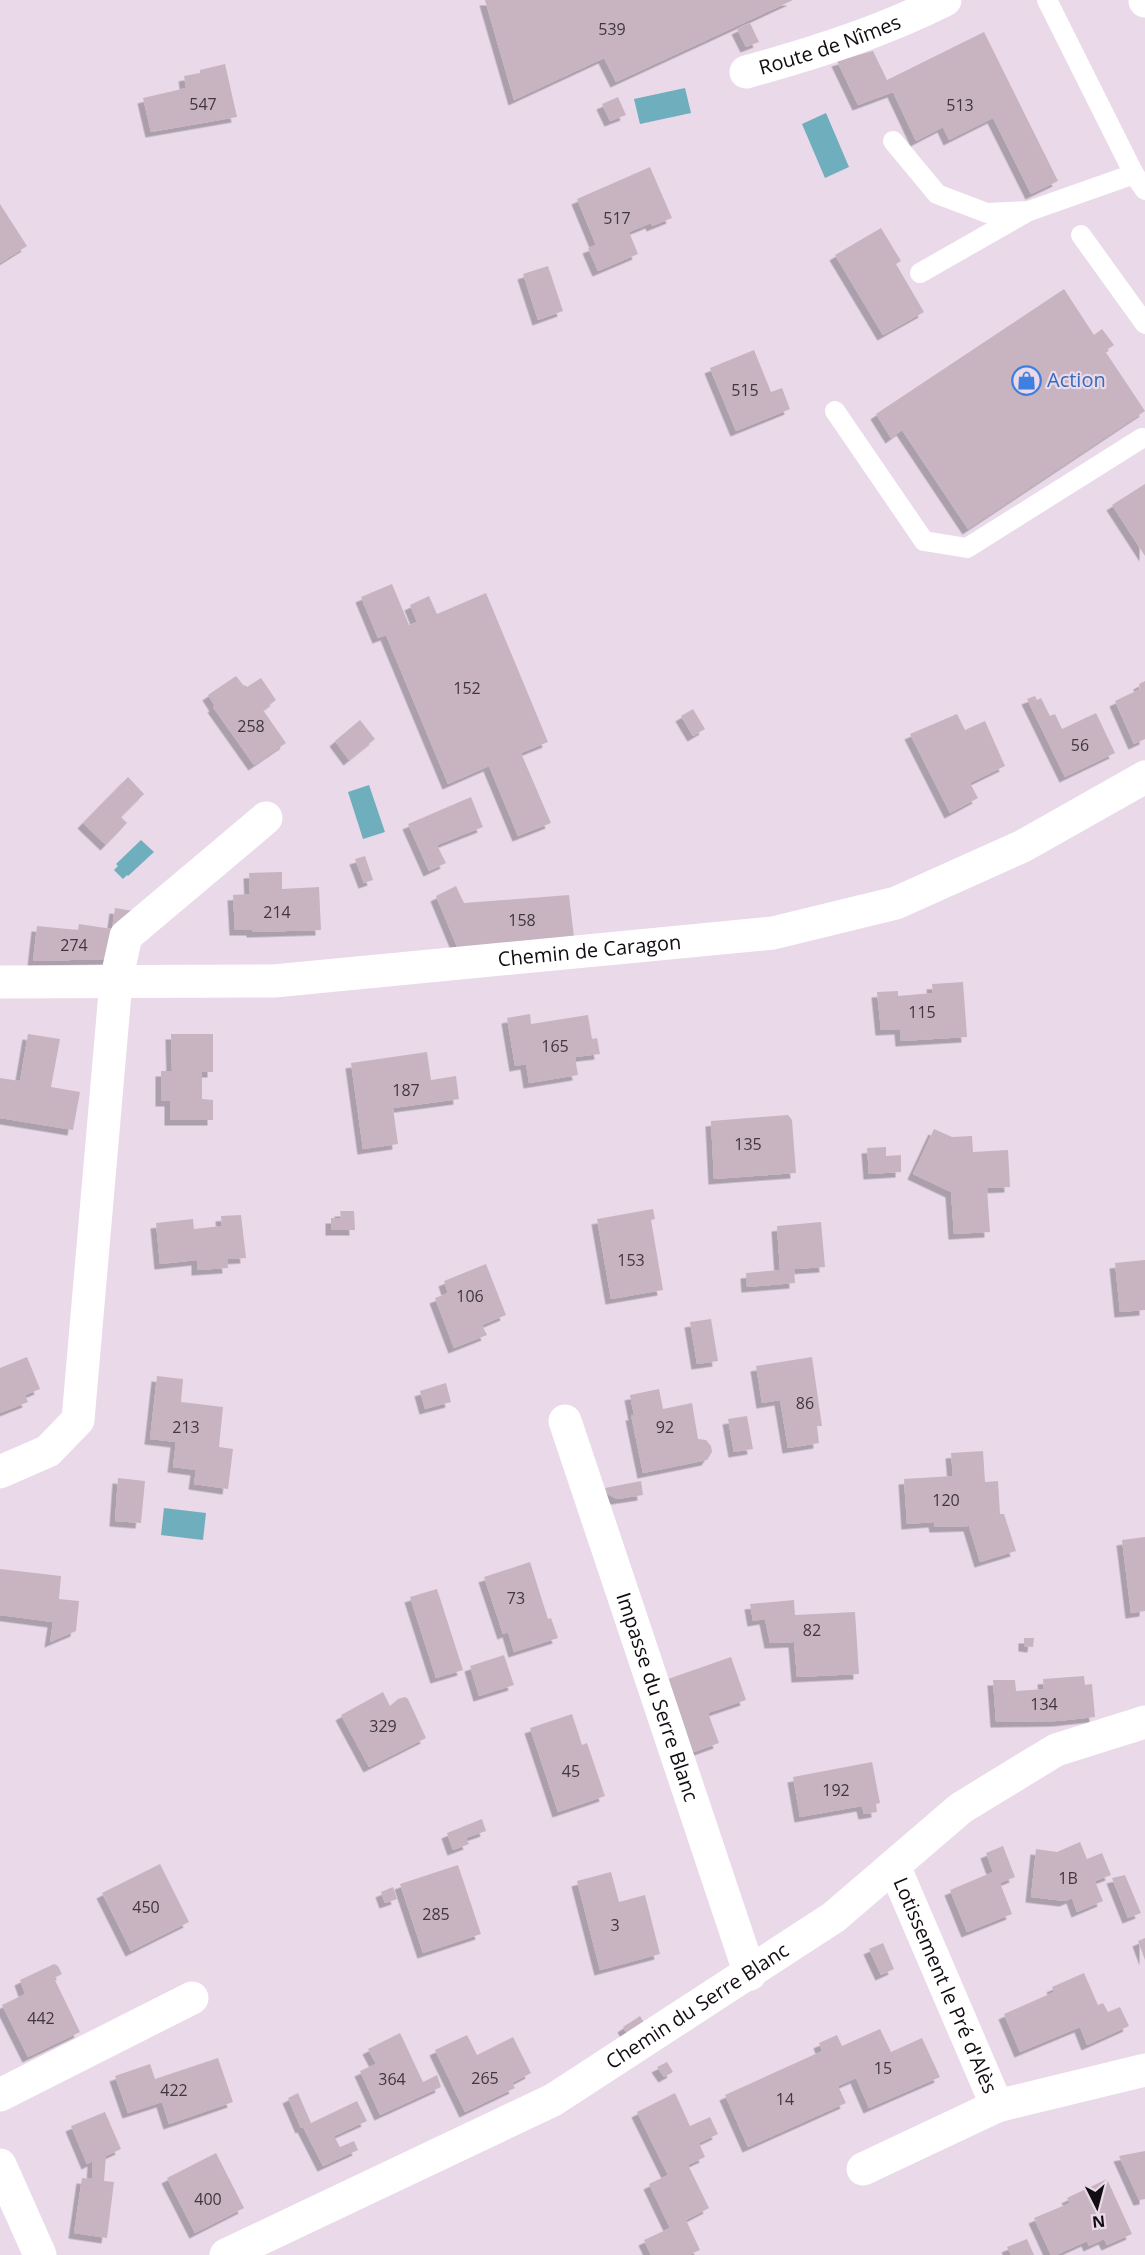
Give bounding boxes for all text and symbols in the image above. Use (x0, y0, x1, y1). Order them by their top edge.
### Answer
street label: Route de Nîmes (756, 8, 905, 81)
house number: 539 (598, 18, 626, 40)
house number: 547 (189, 93, 217, 115)
house number: 513 (946, 94, 974, 116)
house number: 517 (603, 207, 631, 229)
shop icon: Action (1010, 364, 1042, 396)
place label: Action (1047, 366, 1106, 393)
house number: 515 (731, 379, 759, 401)
house number: 152 (453, 677, 481, 699)
house number: 258 (237, 715, 265, 737)
house number: 56 (1071, 734, 1089, 756)
house number: 214 (263, 901, 291, 923)
house number: 158 (508, 909, 536, 931)
street label: Chemin de Caragon (497, 928, 682, 972)
house number: 274 (60, 934, 88, 956)
house number: 115 (908, 1001, 936, 1023)
house number: 165 (541, 1035, 569, 1057)
house number: 187 (392, 1079, 420, 1101)
house number: 135 (734, 1133, 762, 1155)
house number: 153 (617, 1249, 645, 1271)
house number: 106 (456, 1285, 484, 1307)
house number: 86 (796, 1392, 814, 1414)
house number: 213 (172, 1416, 200, 1438)
house number: 92 (656, 1416, 674, 1438)
house number: 120 (932, 1489, 960, 1511)
house number: 73 (507, 1587, 525, 1609)
street label: Impasse du Serre Blanc (610, 1589, 705, 1805)
house number: 82 (803, 1619, 821, 1641)
house number: 134 (1030, 1693, 1058, 1715)
house number: 329 (369, 1715, 397, 1737)
house number: 45 (562, 1760, 580, 1782)
house number: 192 (822, 1779, 850, 1801)
house number: 1B (1058, 1867, 1078, 1889)
street label: Lotissement le Pré d'Alès (887, 1873, 1004, 2097)
house number: 450 (132, 1896, 160, 1918)
house number: 285 (422, 1903, 450, 1925)
house number: 3 (610, 1914, 620, 1936)
street label: Chemin du Serre Blanc (600, 1936, 794, 2075)
house number: 442 (27, 2007, 55, 2029)
house number: 15 (874, 2057, 892, 2079)
house number: 265 (471, 2067, 499, 2089)
house number: 364 (378, 2068, 406, 2090)
house number: 422 (160, 2079, 188, 2101)
house number: 14 (776, 2088, 794, 2110)
north arrow (1067, 2177, 1127, 2237)
house number: 400 (194, 2188, 222, 2210)
text: N (1091, 2210, 1106, 2234)

